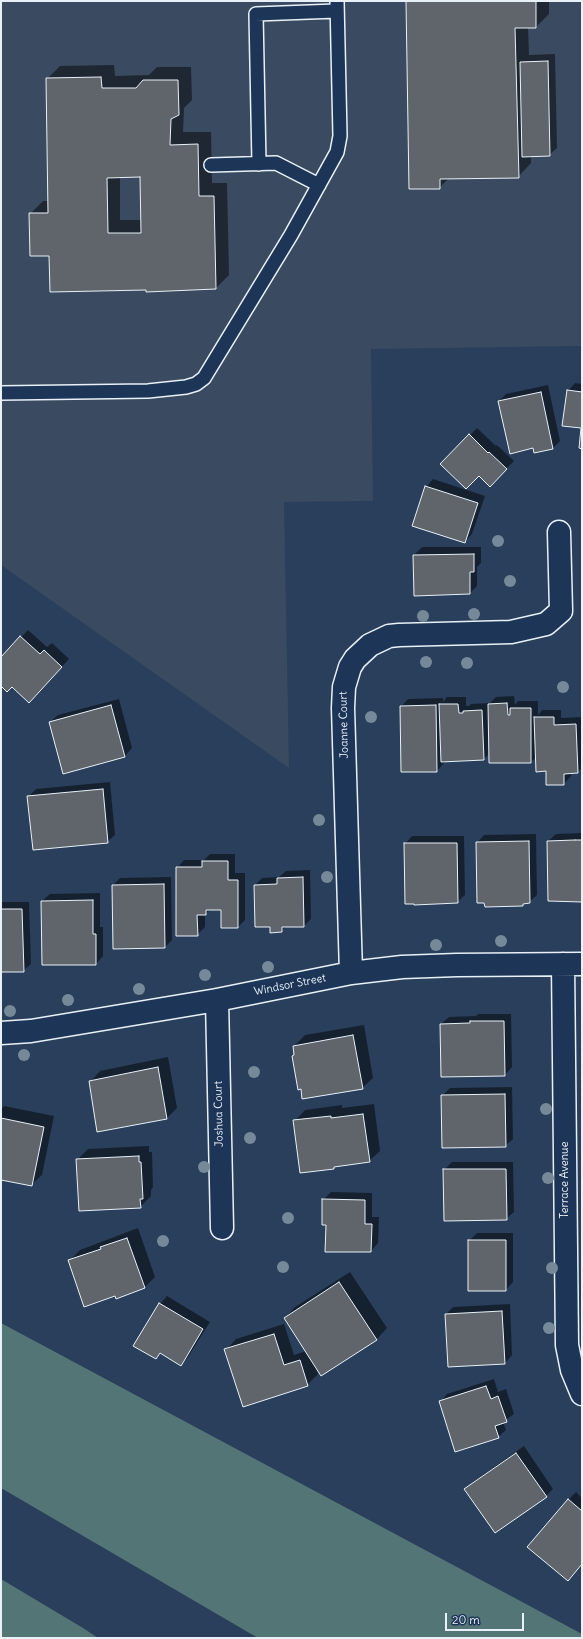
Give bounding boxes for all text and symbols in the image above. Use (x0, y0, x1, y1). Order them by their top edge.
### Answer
street label: Joanne Court (337, 691, 351, 759)
street label: Windsor Street (253, 972, 327, 998)
street label: Joshua Court (212, 1081, 226, 1147)
street label: Terrace Avenue (558, 1142, 572, 1218)
scale bar (447, 1605, 526, 1631)
text: 20 m (452, 1612, 480, 1627)

